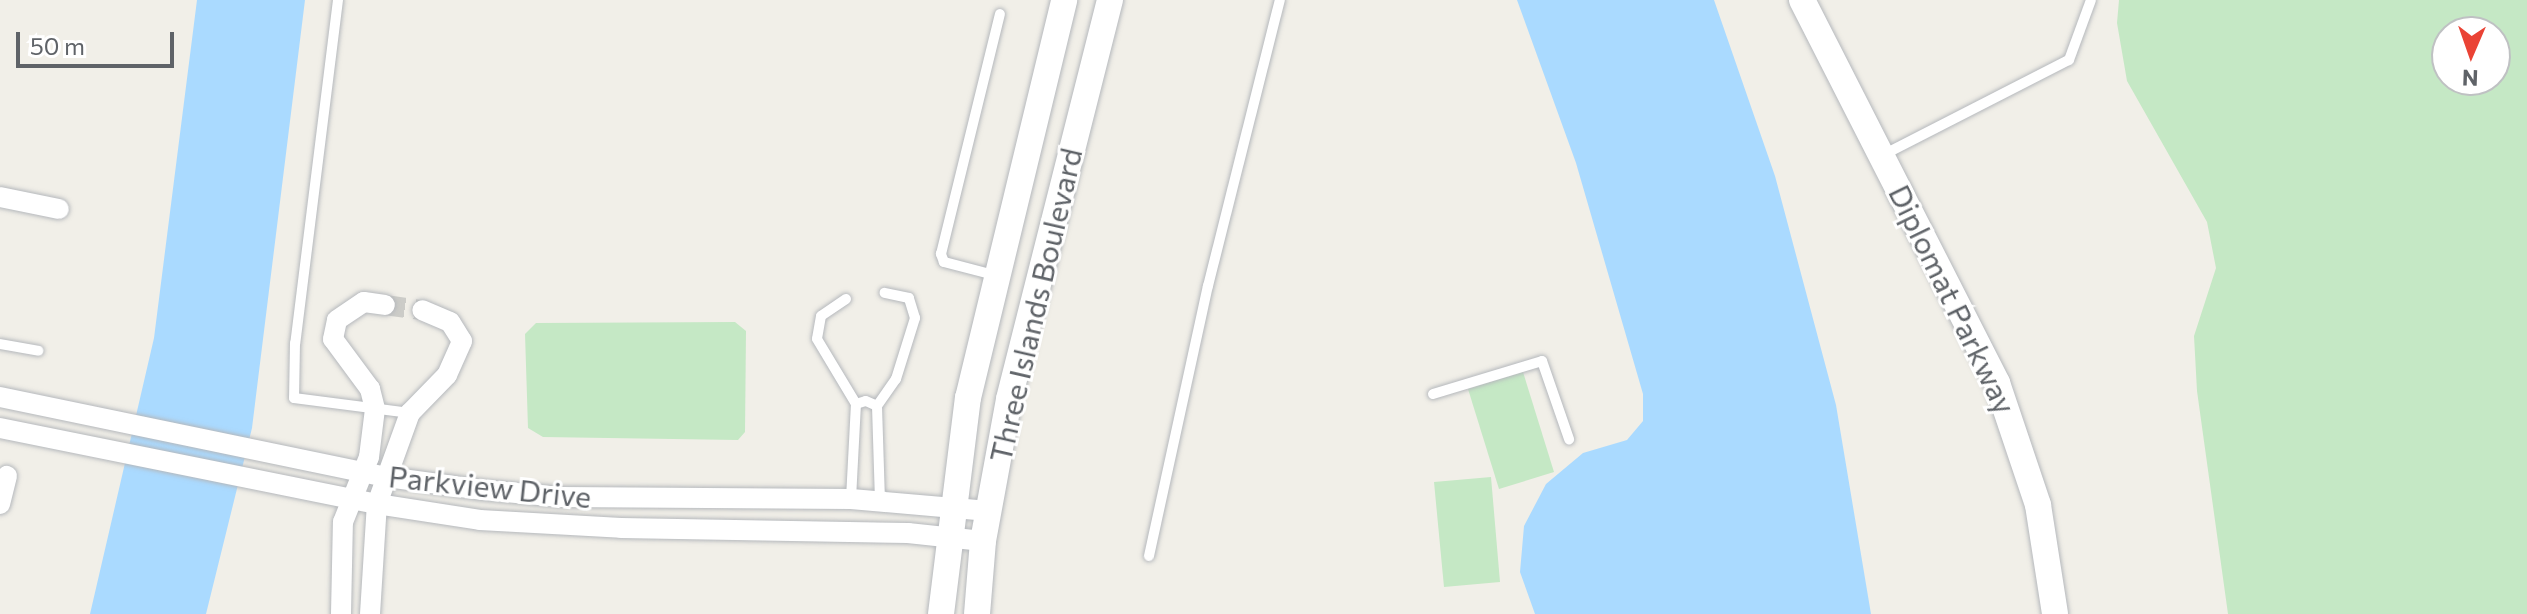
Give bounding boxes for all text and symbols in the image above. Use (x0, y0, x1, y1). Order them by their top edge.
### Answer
scale bar (20, 16, 178, 66)
north arrow (2431, 16, 2511, 96)
text: 50 m (30, 31, 85, 60)
text: N (2461, 65, 2479, 92)
street label: Three Islands Boulevard (981, 144, 1089, 466)
street label: Diplomat Parkway (1882, 179, 2024, 419)
street label: Parkview Drive (387, 457, 593, 515)

